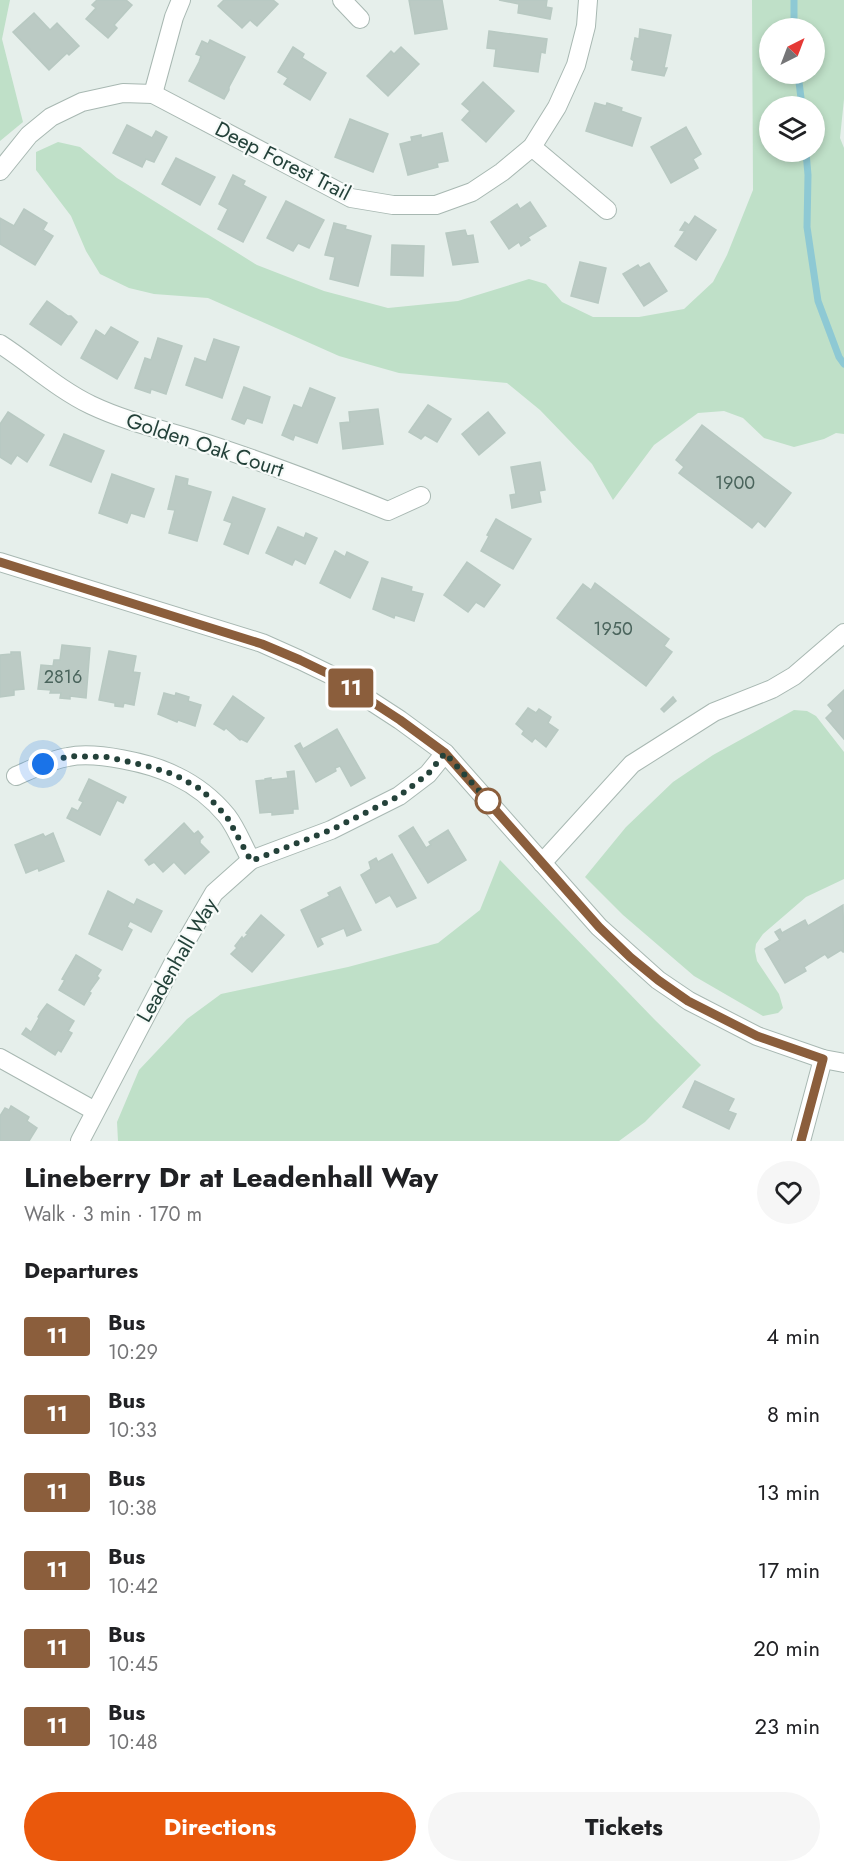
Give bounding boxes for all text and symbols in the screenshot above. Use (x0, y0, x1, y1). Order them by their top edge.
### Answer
north arrow (759, 18, 825, 84)
map controls (759, 18, 825, 162)
button: layers (759, 96, 825, 162)
street label: Deep Forest Trail (210, 114, 356, 208)
street label: Golden Oak Court (122, 405, 288, 485)
house number: 1900 (715, 470, 755, 496)
house number: 1950 (593, 616, 633, 642)
house number: 2816 (44, 664, 82, 690)
line badge: 11 (324, 668, 378, 708)
text: 11 (340, 673, 362, 703)
your location (28, 749, 58, 779)
unlabelled marker (475, 788, 501, 814)
street label: Leadenhall Way (129, 892, 225, 1028)
text: Lineberry Dr at Leadenhall Way (24, 1157, 438, 1198)
button: heart (757, 1161, 820, 1224)
text: Walk · 3 min · 170 m (24, 1200, 202, 1229)
text: Departures (24, 1254, 138, 1286)
text: Bus (108, 1306, 145, 1338)
text: 4 min (766, 1320, 820, 1352)
text: 11 (46, 1321, 68, 1351)
text: 10:29 (108, 1338, 158, 1367)
text: Bus (108, 1384, 145, 1416)
text: 8 min (767, 1398, 820, 1430)
text: 11 (46, 1399, 68, 1429)
text: 10:33 (108, 1416, 157, 1445)
text: Bus (108, 1462, 145, 1494)
text: 13 min (757, 1476, 820, 1508)
text: 11 (46, 1477, 68, 1507)
text: 10:38 (108, 1494, 157, 1523)
text: Bus (108, 1540, 145, 1572)
text: 17 min (758, 1554, 820, 1586)
text: 11 (46, 1555, 68, 1585)
text: 10:42 (108, 1572, 158, 1601)
text: Bus (108, 1618, 145, 1650)
text: 20 min (753, 1632, 820, 1664)
text: 11 (46, 1633, 68, 1663)
text: 10:45 (108, 1650, 158, 1679)
text: Bus (108, 1696, 145, 1728)
text: 23 min (754, 1710, 820, 1742)
text: 11 (46, 1711, 68, 1741)
text: 10:48 (108, 1728, 158, 1757)
button: Directions (24, 1792, 416, 1861)
button: Tickets (428, 1792, 820, 1861)

